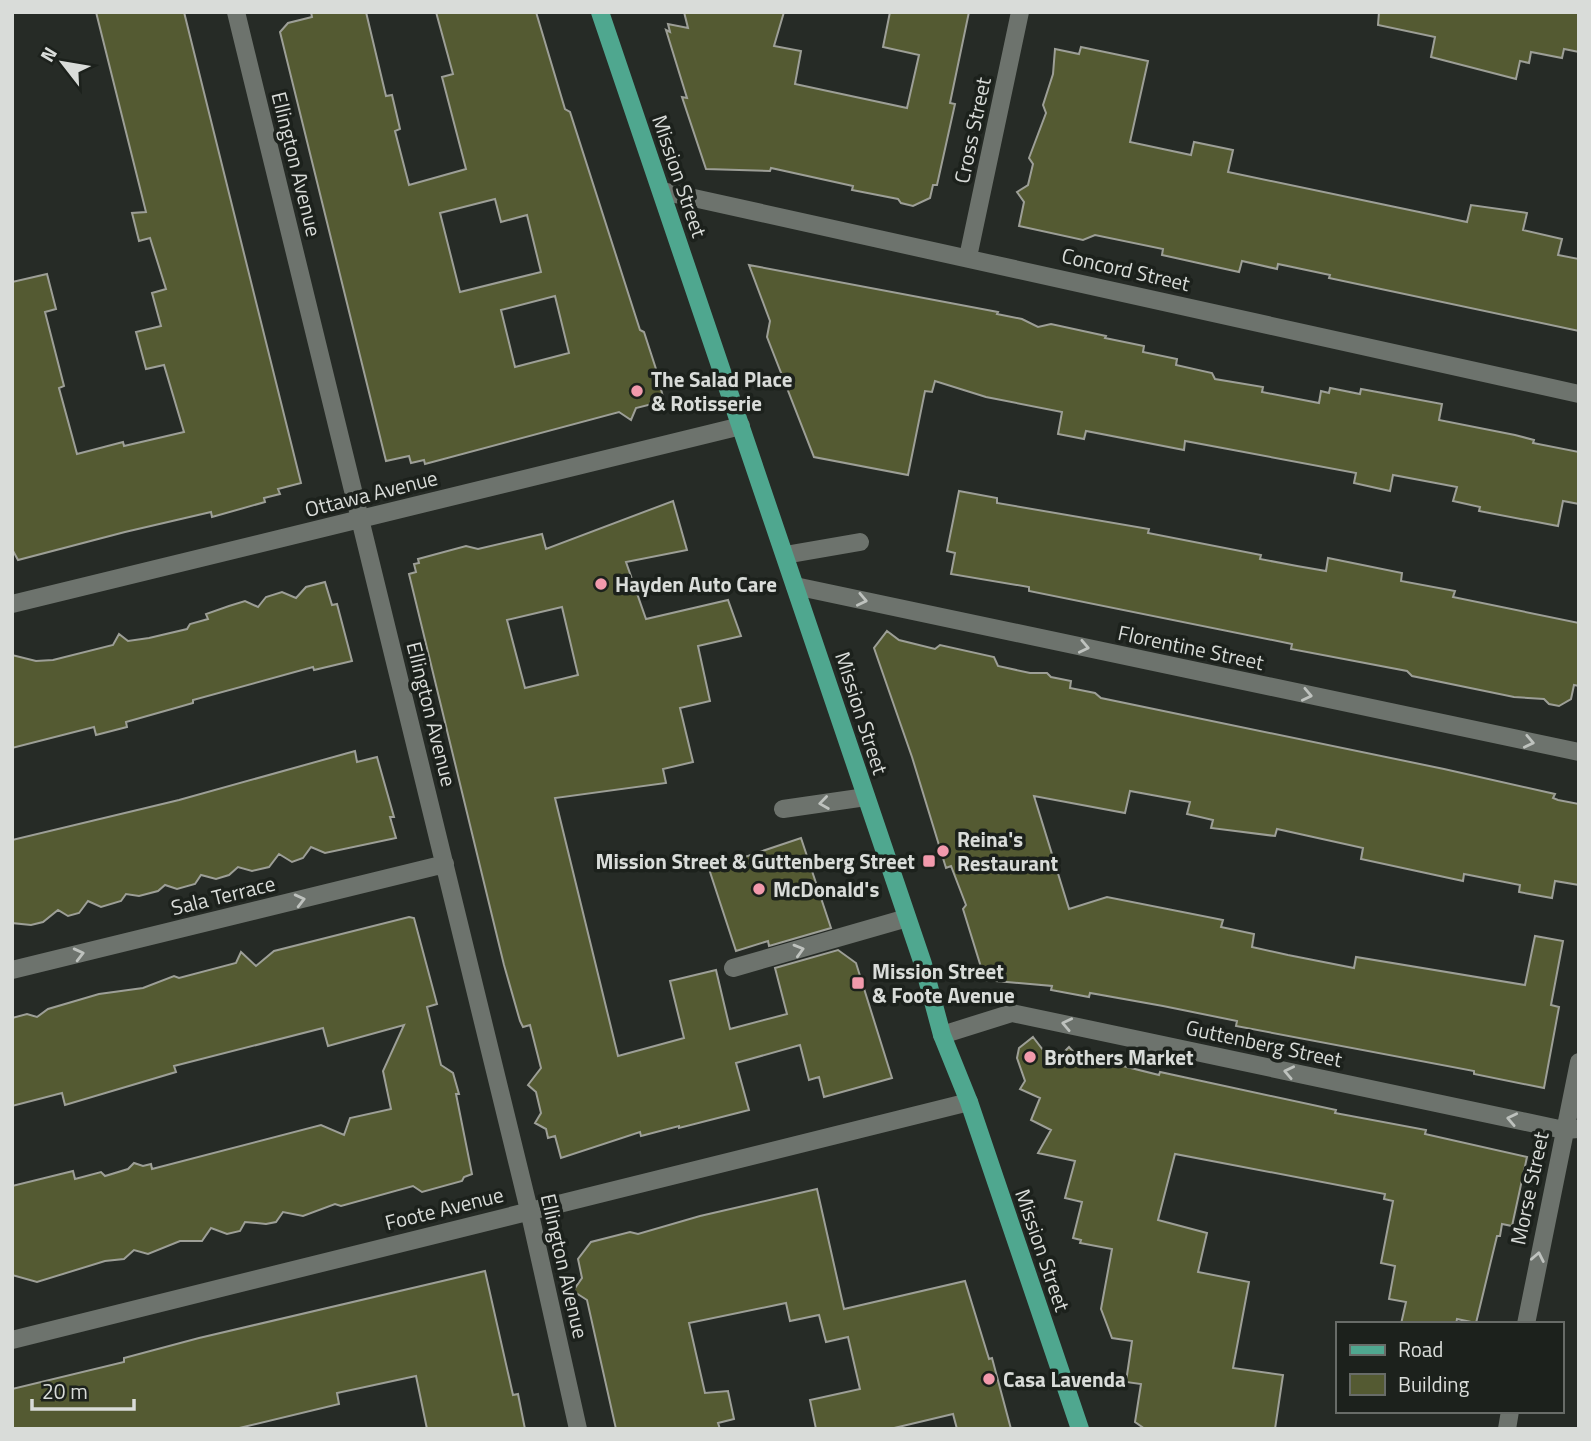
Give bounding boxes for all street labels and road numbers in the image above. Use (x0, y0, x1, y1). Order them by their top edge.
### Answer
street label: Cross Street (945, 73, 999, 186)
street label: Ellington Avenue (264, 88, 330, 240)
street label: Mission Street (644, 111, 716, 242)
street label: Concord Street (1059, 239, 1194, 299)
street label: Ottawa Avenue (301, 461, 441, 525)
street label: Florentine Street (1115, 616, 1268, 678)
street label: Ellington Avenue (399, 638, 465, 790)
street label: Mission Street (827, 647, 897, 779)
street label: Sala Terrace (168, 867, 278, 923)
street label: Guttenberg Street (1183, 1011, 1346, 1075)
street label: Morse Street (1501, 1128, 1557, 1248)
street label: Foote Avenue (381, 1178, 507, 1238)
street label: Mission Street (1007, 1185, 1079, 1316)
street label: Ellington Avenue (533, 1190, 597, 1342)

